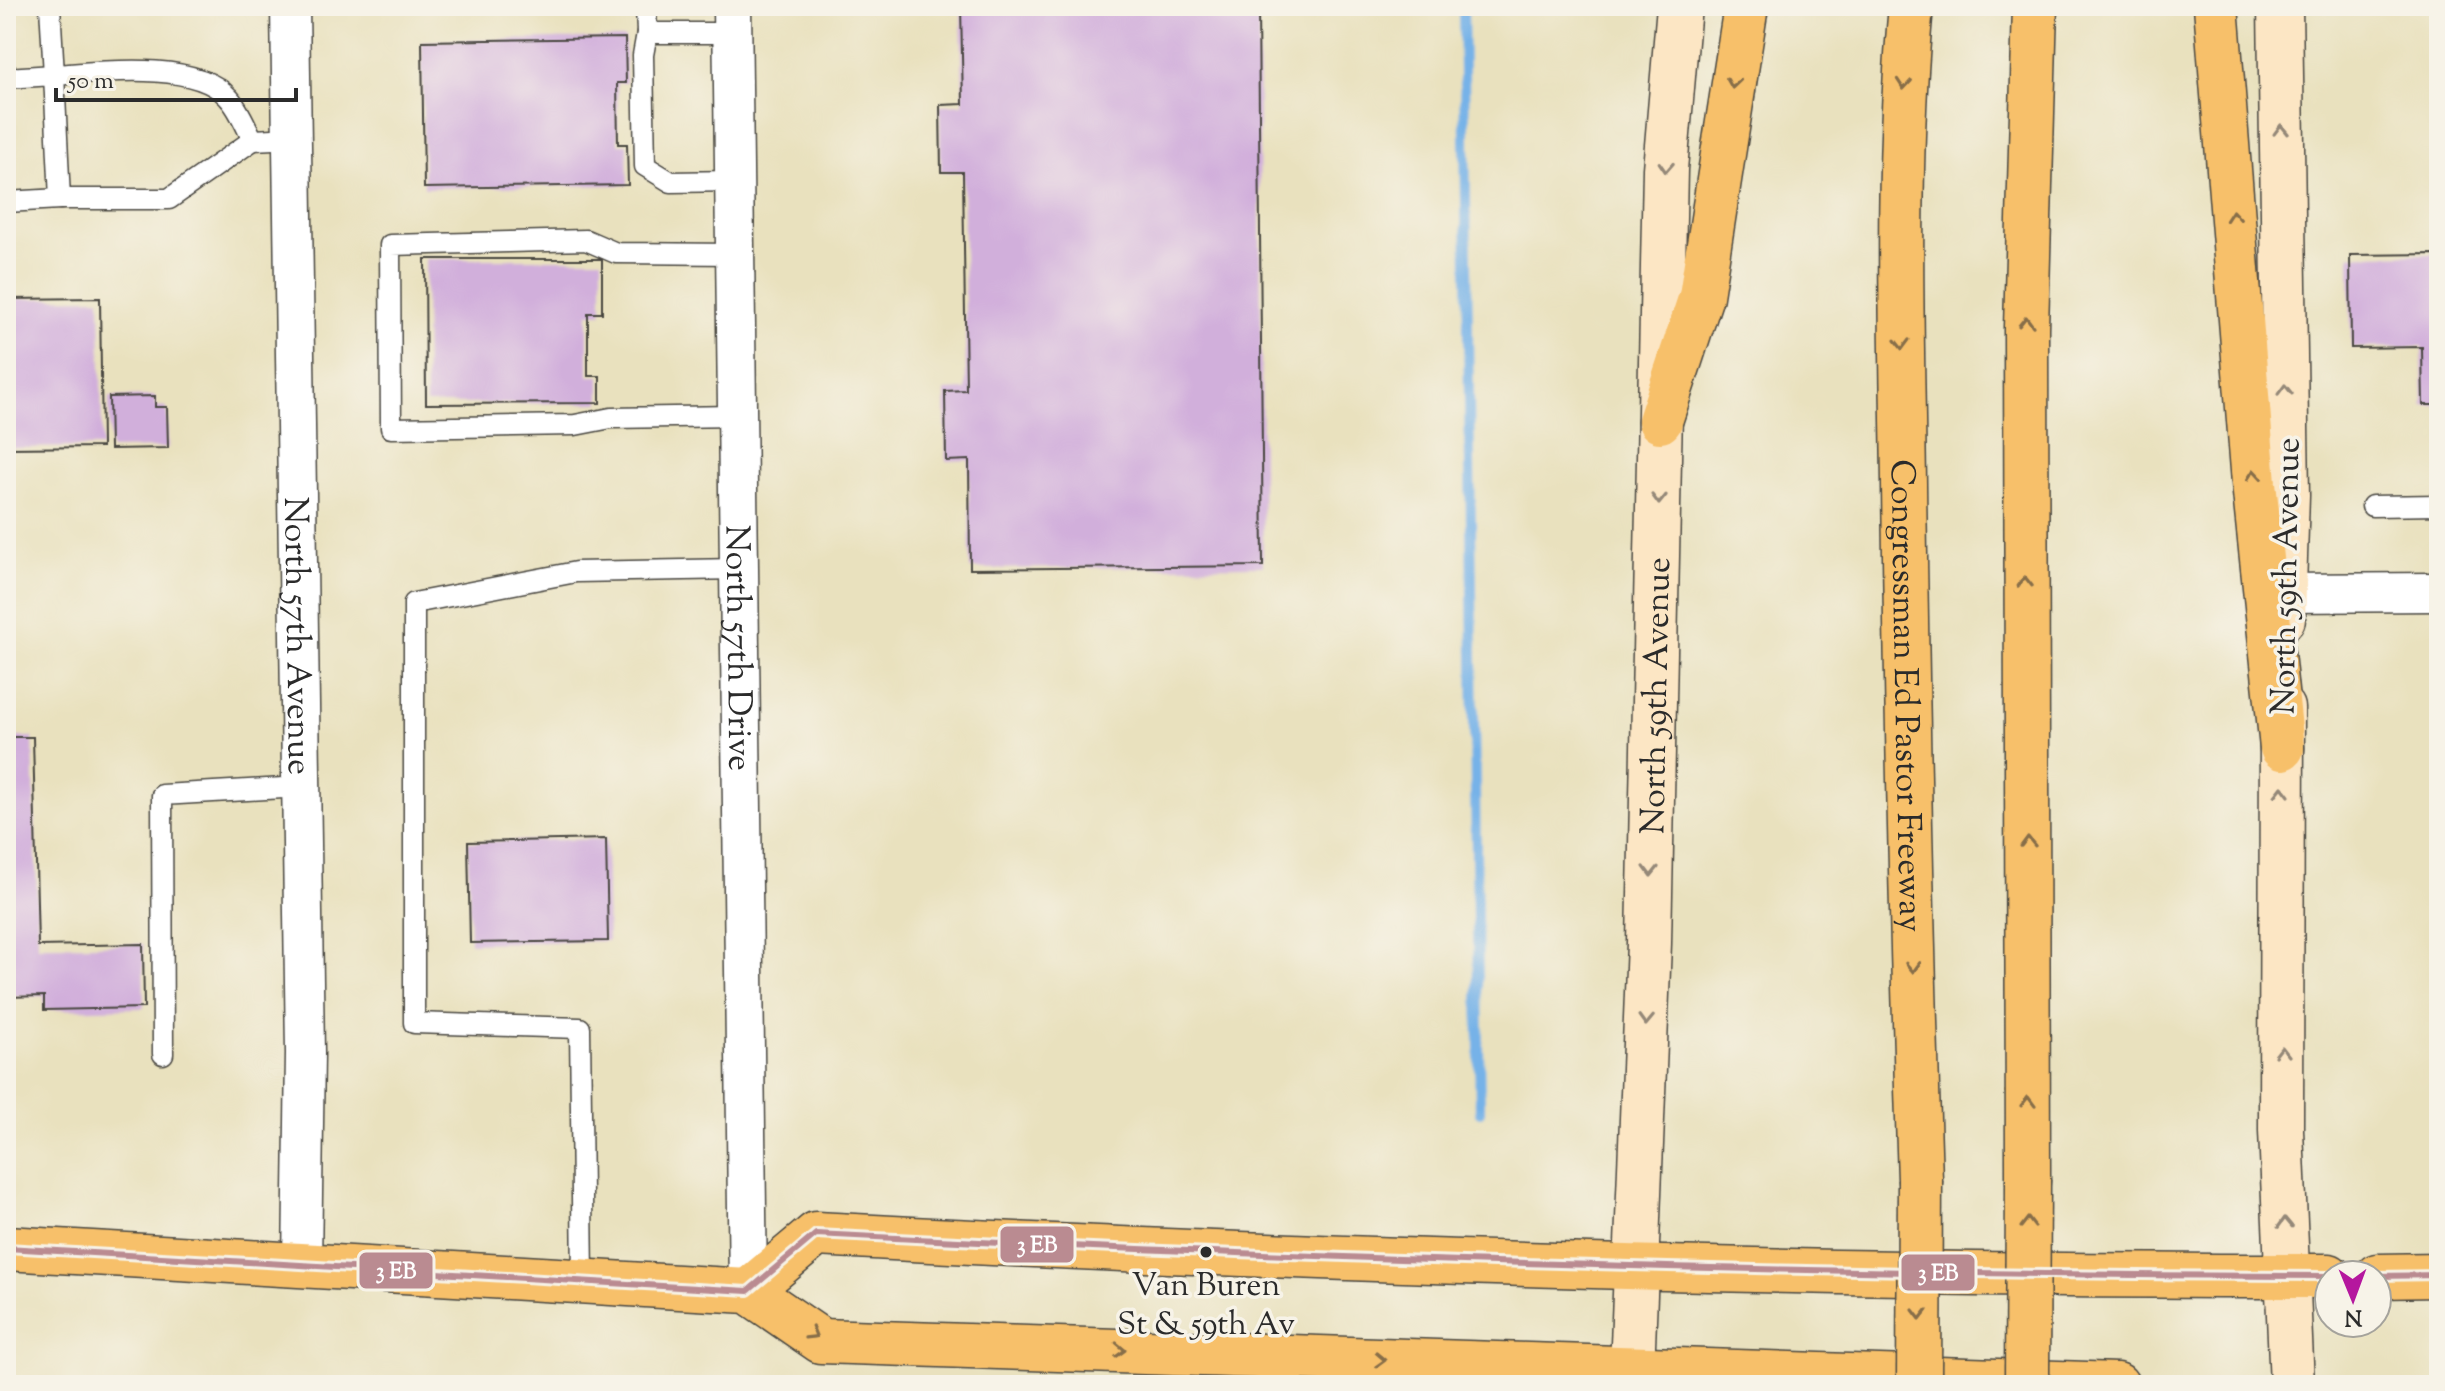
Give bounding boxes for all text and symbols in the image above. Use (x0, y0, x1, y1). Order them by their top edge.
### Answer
scale bar (56, 52, 296, 102)
text: 50 m (66, 65, 114, 99)
one-way arrow (1725, 76, 1742, 90)
one-way arrow (1895, 78, 1912, 91)
one-way arrow (2273, 123, 2290, 136)
one-way arrow (1658, 161, 1675, 174)
one-way arrow (2225, 209, 2242, 222)
one-way arrow (2017, 315, 2035, 328)
one-way arrow (1893, 338, 1911, 351)
one-way arrow (2276, 383, 2294, 396)
street label: North 59th Avenue (2261, 437, 2314, 715)
street label: Congressman Ed Pastor Freeway (1876, 459, 1934, 933)
one-way arrow (2245, 468, 2262, 481)
one-way arrow (1650, 493, 1667, 506)
street label: North 57th Avenue (269, 497, 322, 775)
street label: North 57th Drive (710, 525, 763, 771)
street label: North 59th Avenue (1630, 557, 1685, 835)
one-way arrow (2016, 575, 2034, 588)
one-way arrow (2273, 785, 2291, 798)
one-way arrow (2019, 835, 2037, 848)
one-way arrow (1642, 865, 1659, 878)
one-way arrow (1904, 961, 1921, 974)
one-way arrow (1637, 1015, 1654, 1027)
one-way arrow (2273, 1045, 2290, 1058)
one-way arrow (2020, 1095, 2037, 1108)
one-way arrow (2019, 1216, 2037, 1229)
one-way arrow (2276, 1216, 2293, 1229)
line badge: 3 EB (999, 1225, 1075, 1264)
text: 3 EB (1017, 1231, 1057, 1263)
marker: Van Buren St & 59th Av (1198, 1244, 1214, 1260)
line badge: 3 EB (358, 1251, 434, 1290)
line badge: 3 EB (1900, 1253, 1976, 1292)
text: 3 EB (376, 1257, 416, 1289)
text: 3 EB (1918, 1259, 1958, 1291)
north arrow (2313, 1259, 2393, 1339)
place label: Van Buren St & 59th Av (1117, 1264, 1295, 1349)
text: N (2344, 1300, 2362, 1332)
one-way arrow (1911, 1308, 1928, 1321)
one-way arrow (803, 1324, 818, 1340)
one-way arrow (1114, 1341, 1127, 1358)
one-way arrow (1374, 1351, 1387, 1368)

